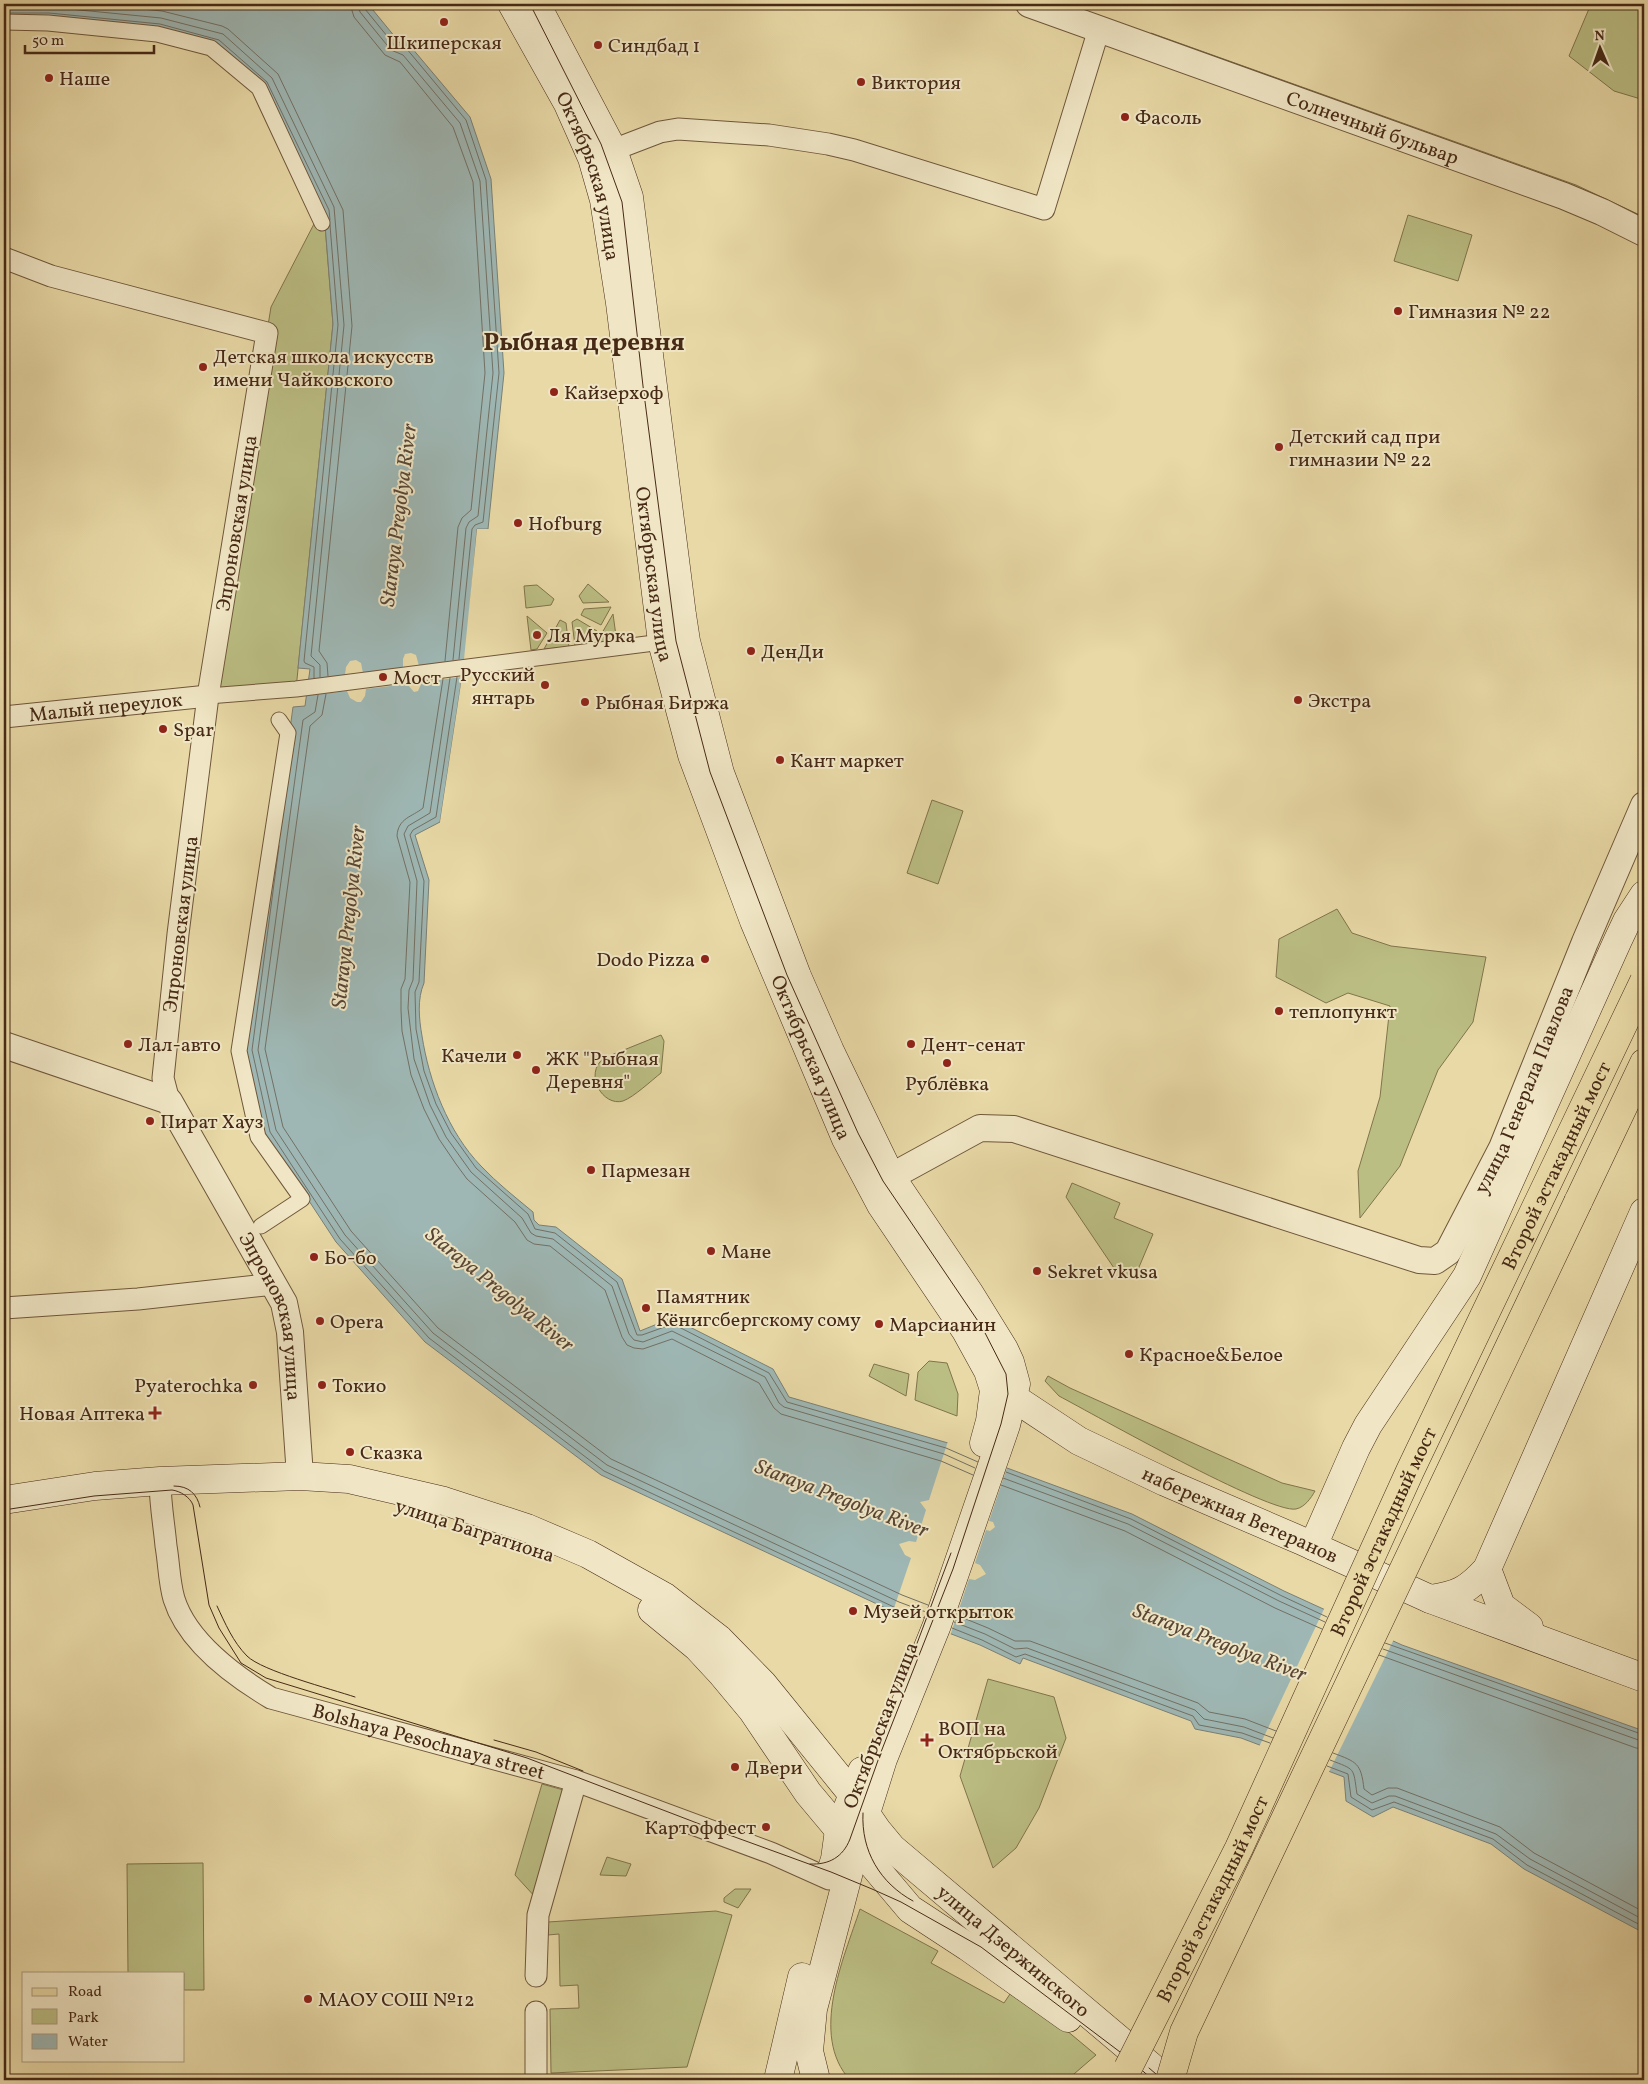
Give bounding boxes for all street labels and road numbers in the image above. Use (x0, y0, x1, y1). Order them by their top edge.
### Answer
street label: Солнечный бульвар (1282, 85, 1462, 173)
street label: Октябрьская улица (548, 87, 625, 263)
street label: Эпроновская улица (210, 433, 266, 613)
street label: Октябрьская улица (627, 485, 679, 666)
street label: Малый переулок (28, 687, 184, 730)
street label: Эпроновская улица (157, 834, 207, 1014)
street label: Октябрьская улица (762, 971, 857, 1145)
street label: улица Генерала Павлова (1468, 982, 1582, 1199)
street label: Второй эстакадный мост (1496, 1058, 1619, 1275)
street label: Эпроновская улица (231, 1228, 307, 1402)
street label: Второй эстакадный мост (1325, 1423, 1445, 1642)
street label: набережная Ветеранов (1137, 1461, 1342, 1572)
street label: улица Багратиона (391, 1493, 558, 1571)
street label: Октябрьская улица (837, 1638, 927, 1813)
street label: Bolshaya Pesochnaya street (309, 1698, 548, 1788)
street label: Второй эстакадный мост (1151, 1792, 1277, 2008)
street label: улица Дзержинского (930, 1879, 1095, 2025)

